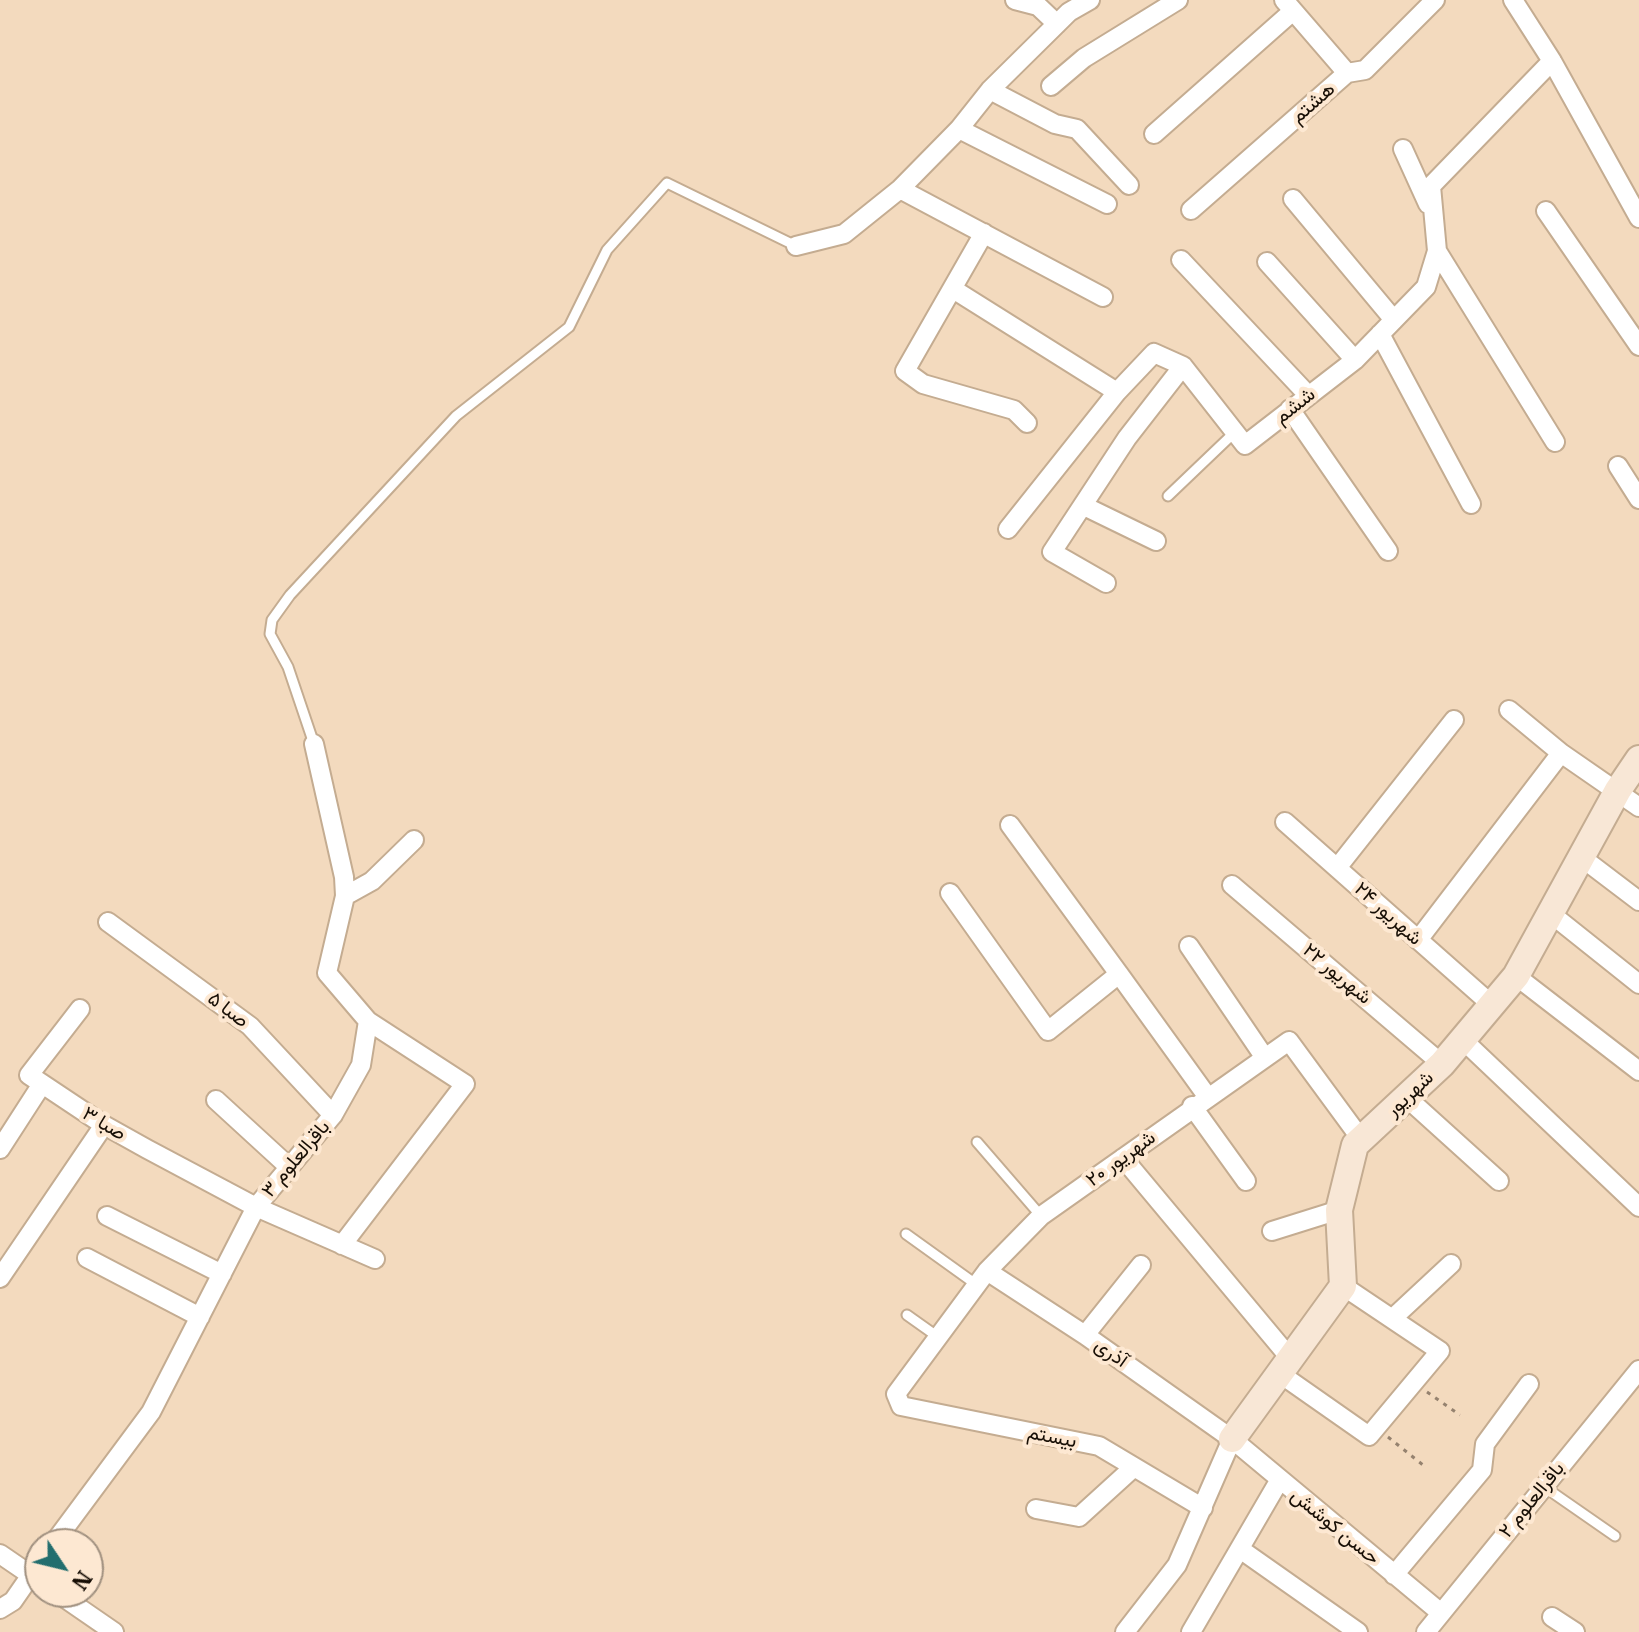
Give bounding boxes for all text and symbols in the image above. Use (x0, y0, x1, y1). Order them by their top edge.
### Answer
street label: هشتم (1286, 77, 1340, 129)
street label: ششم (1270, 383, 1320, 429)
street label: شهریور ۲۴ (1349, 877, 1427, 951)
street label: شهریور ۲۲ (1298, 938, 1376, 1010)
street label: صبا ۵ (203, 987, 253, 1033)
street label: شهریور (1381, 1066, 1439, 1122)
street label: صبا ۳ (78, 1102, 130, 1146)
street label: باقرالعلوم ۳ (257, 1115, 335, 1203)
street label: شهریور ۲۰ (1082, 1126, 1160, 1192)
street label: آذری (1090, 1333, 1132, 1373)
street label: بیستم (1025, 1420, 1079, 1454)
street label: باقرالعلوم ۲ (1494, 1457, 1570, 1543)
street label: حسن کوشش (1286, 1484, 1384, 1570)
north arrow (24, 1528, 104, 1608)
text: N (66, 1565, 99, 1596)

